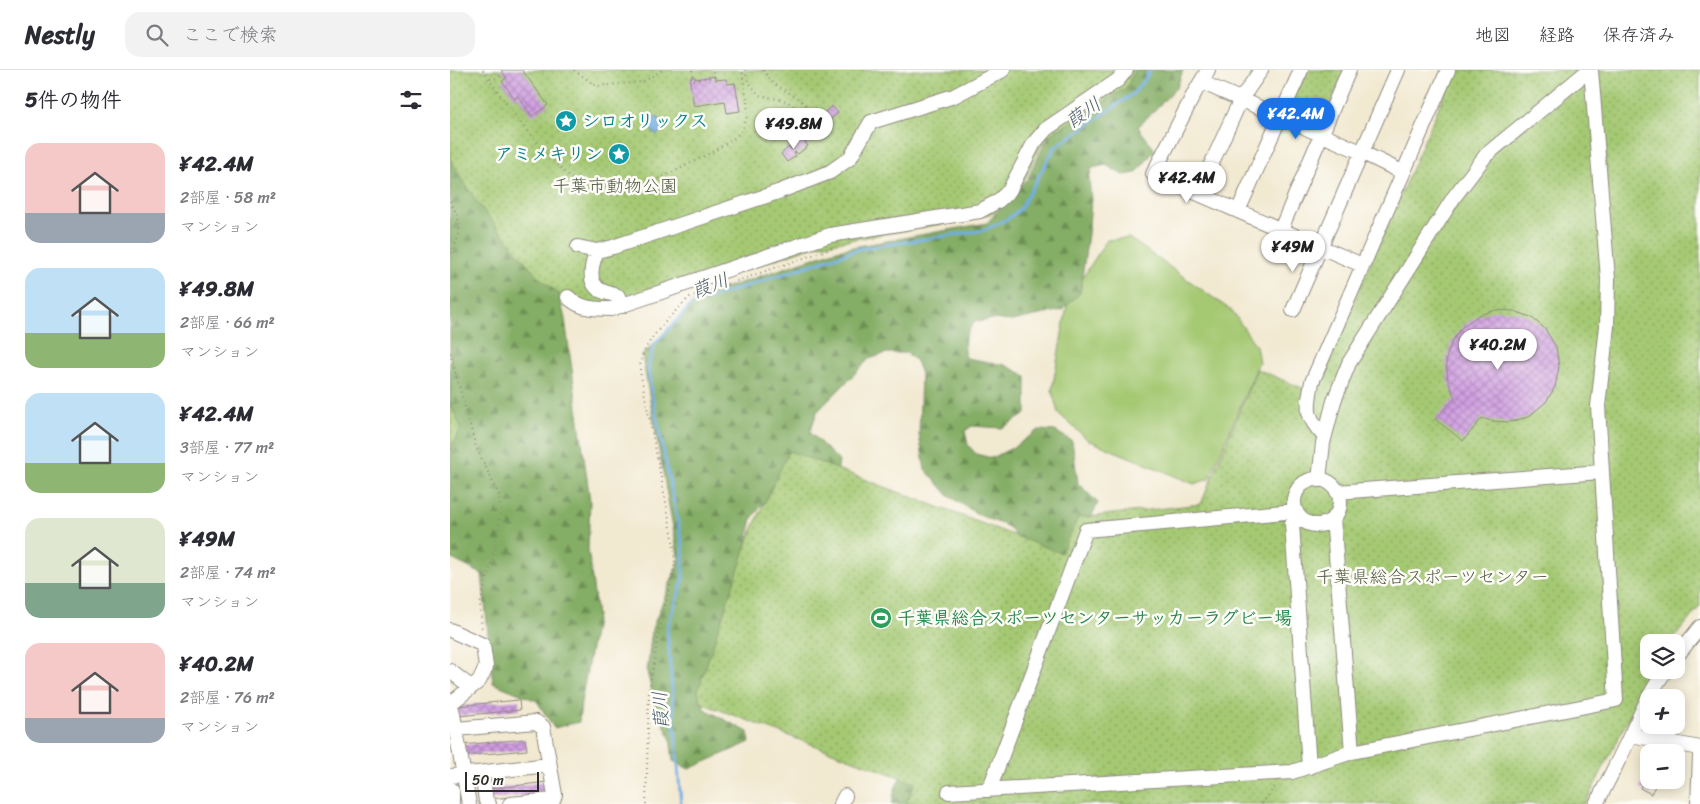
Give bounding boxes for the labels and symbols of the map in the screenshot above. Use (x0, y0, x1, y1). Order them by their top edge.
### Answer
water label: 葭川 (1058, 88, 1108, 137)
pin: ¥42.4M (1255, 98, 1337, 140)
place label: シロオリックス (582, 105, 708, 137)
pin: ¥49.8M (753, 108, 835, 150)
place icon: シロオリックス (554, 109, 578, 133)
place label: アミメキリン (495, 138, 603, 170)
place icon: アミメキリン (607, 142, 631, 166)
pin: ¥42.4M (1146, 162, 1228, 204)
park label: 千葉市動物公園 (552, 170, 678, 202)
pin: ¥49M (1263, 230, 1323, 273)
water label: 葭川 (687, 263, 734, 308)
pin: ¥40.2M (1457, 328, 1539, 371)
park label: 千葉県総合スポーツセンター (1316, 561, 1548, 593)
place label: 千葉県総合スポーツセンターサッカーラグビー場 (897, 602, 1292, 634)
sports icon: 千葉県総合スポーツセンターサッカーラグビー場 (869, 606, 893, 630)
water label: 葭川 (643, 690, 678, 730)
scale bar (465, 769, 539, 792)

